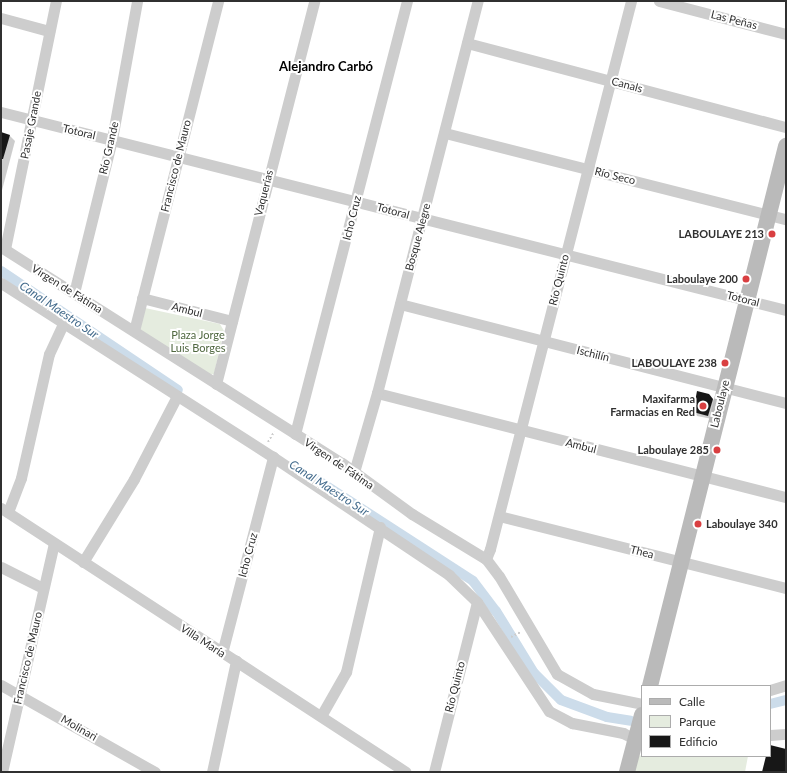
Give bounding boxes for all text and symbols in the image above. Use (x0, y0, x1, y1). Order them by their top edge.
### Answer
street label: Las Peñas (710, 8, 758, 32)
district label: Alejandro Carbó (279, 58, 373, 74)
street label: Canals (610, 75, 644, 95)
street label: Pasaje Grande (18, 90, 44, 160)
street label: Francisco de Mauro (158, 119, 194, 213)
street label: Río Grande (97, 120, 121, 176)
street label: Totoral (61, 122, 97, 142)
street label: Río Seco (593, 165, 637, 187)
street label: Vaquerías (252, 169, 276, 217)
street label: Icho Cruz (340, 194, 364, 242)
street label: Totoral (375, 200, 411, 222)
street label: Bosque Alegre (403, 201, 433, 273)
place label: LABOULAYE 213 (679, 227, 764, 241)
marker: LABOULAYE 213 (767, 229, 777, 239)
street label: Río Quinto (546, 253, 572, 307)
street label: Virgen de Fátima (29, 262, 105, 316)
place label: Laboulaye 200 (666, 272, 738, 286)
marker: Laboulaye 200 (741, 274, 751, 284)
water label: Canal Maestro Sur (17, 278, 101, 342)
street label: Totoral (725, 289, 761, 309)
street label: Ambul (170, 300, 204, 320)
park label: Plaza Jorge Luis Borges (170, 329, 226, 355)
street label: Ischilín (575, 344, 611, 364)
place label: LABOULAYE 238 (632, 356, 717, 370)
marker: LABOULAYE 238 (720, 358, 730, 368)
street label: Laboulaye (708, 379, 732, 429)
place label: Maxifarma Farmacias en Red (610, 393, 695, 419)
marker: Maxifarma Farmacias en Red (698, 401, 708, 411)
street label: Virgen de Fátima (302, 436, 376, 492)
street label: Ambul (564, 436, 598, 456)
place label: Laboulaye 285 (637, 443, 709, 457)
marker: Laboulaye 285 (712, 445, 722, 455)
water label: Canal Maestro Sur (287, 457, 371, 519)
place label: Laboulaye 340 (706, 517, 778, 531)
marker: Laboulaye 340 (693, 519, 703, 529)
street label: Icho Cruz (236, 531, 260, 579)
street label: Thea (629, 543, 655, 561)
street label: Francisco de Mauro (11, 610, 45, 706)
street label: Villa María (178, 622, 228, 660)
street label: Río Quinto (442, 660, 468, 714)
legend (641, 685, 771, 757)
text: Calle (679, 694, 705, 709)
street label: Molinari (58, 712, 100, 744)
text: Parque (679, 714, 716, 729)
text: Edificio (679, 734, 718, 749)

